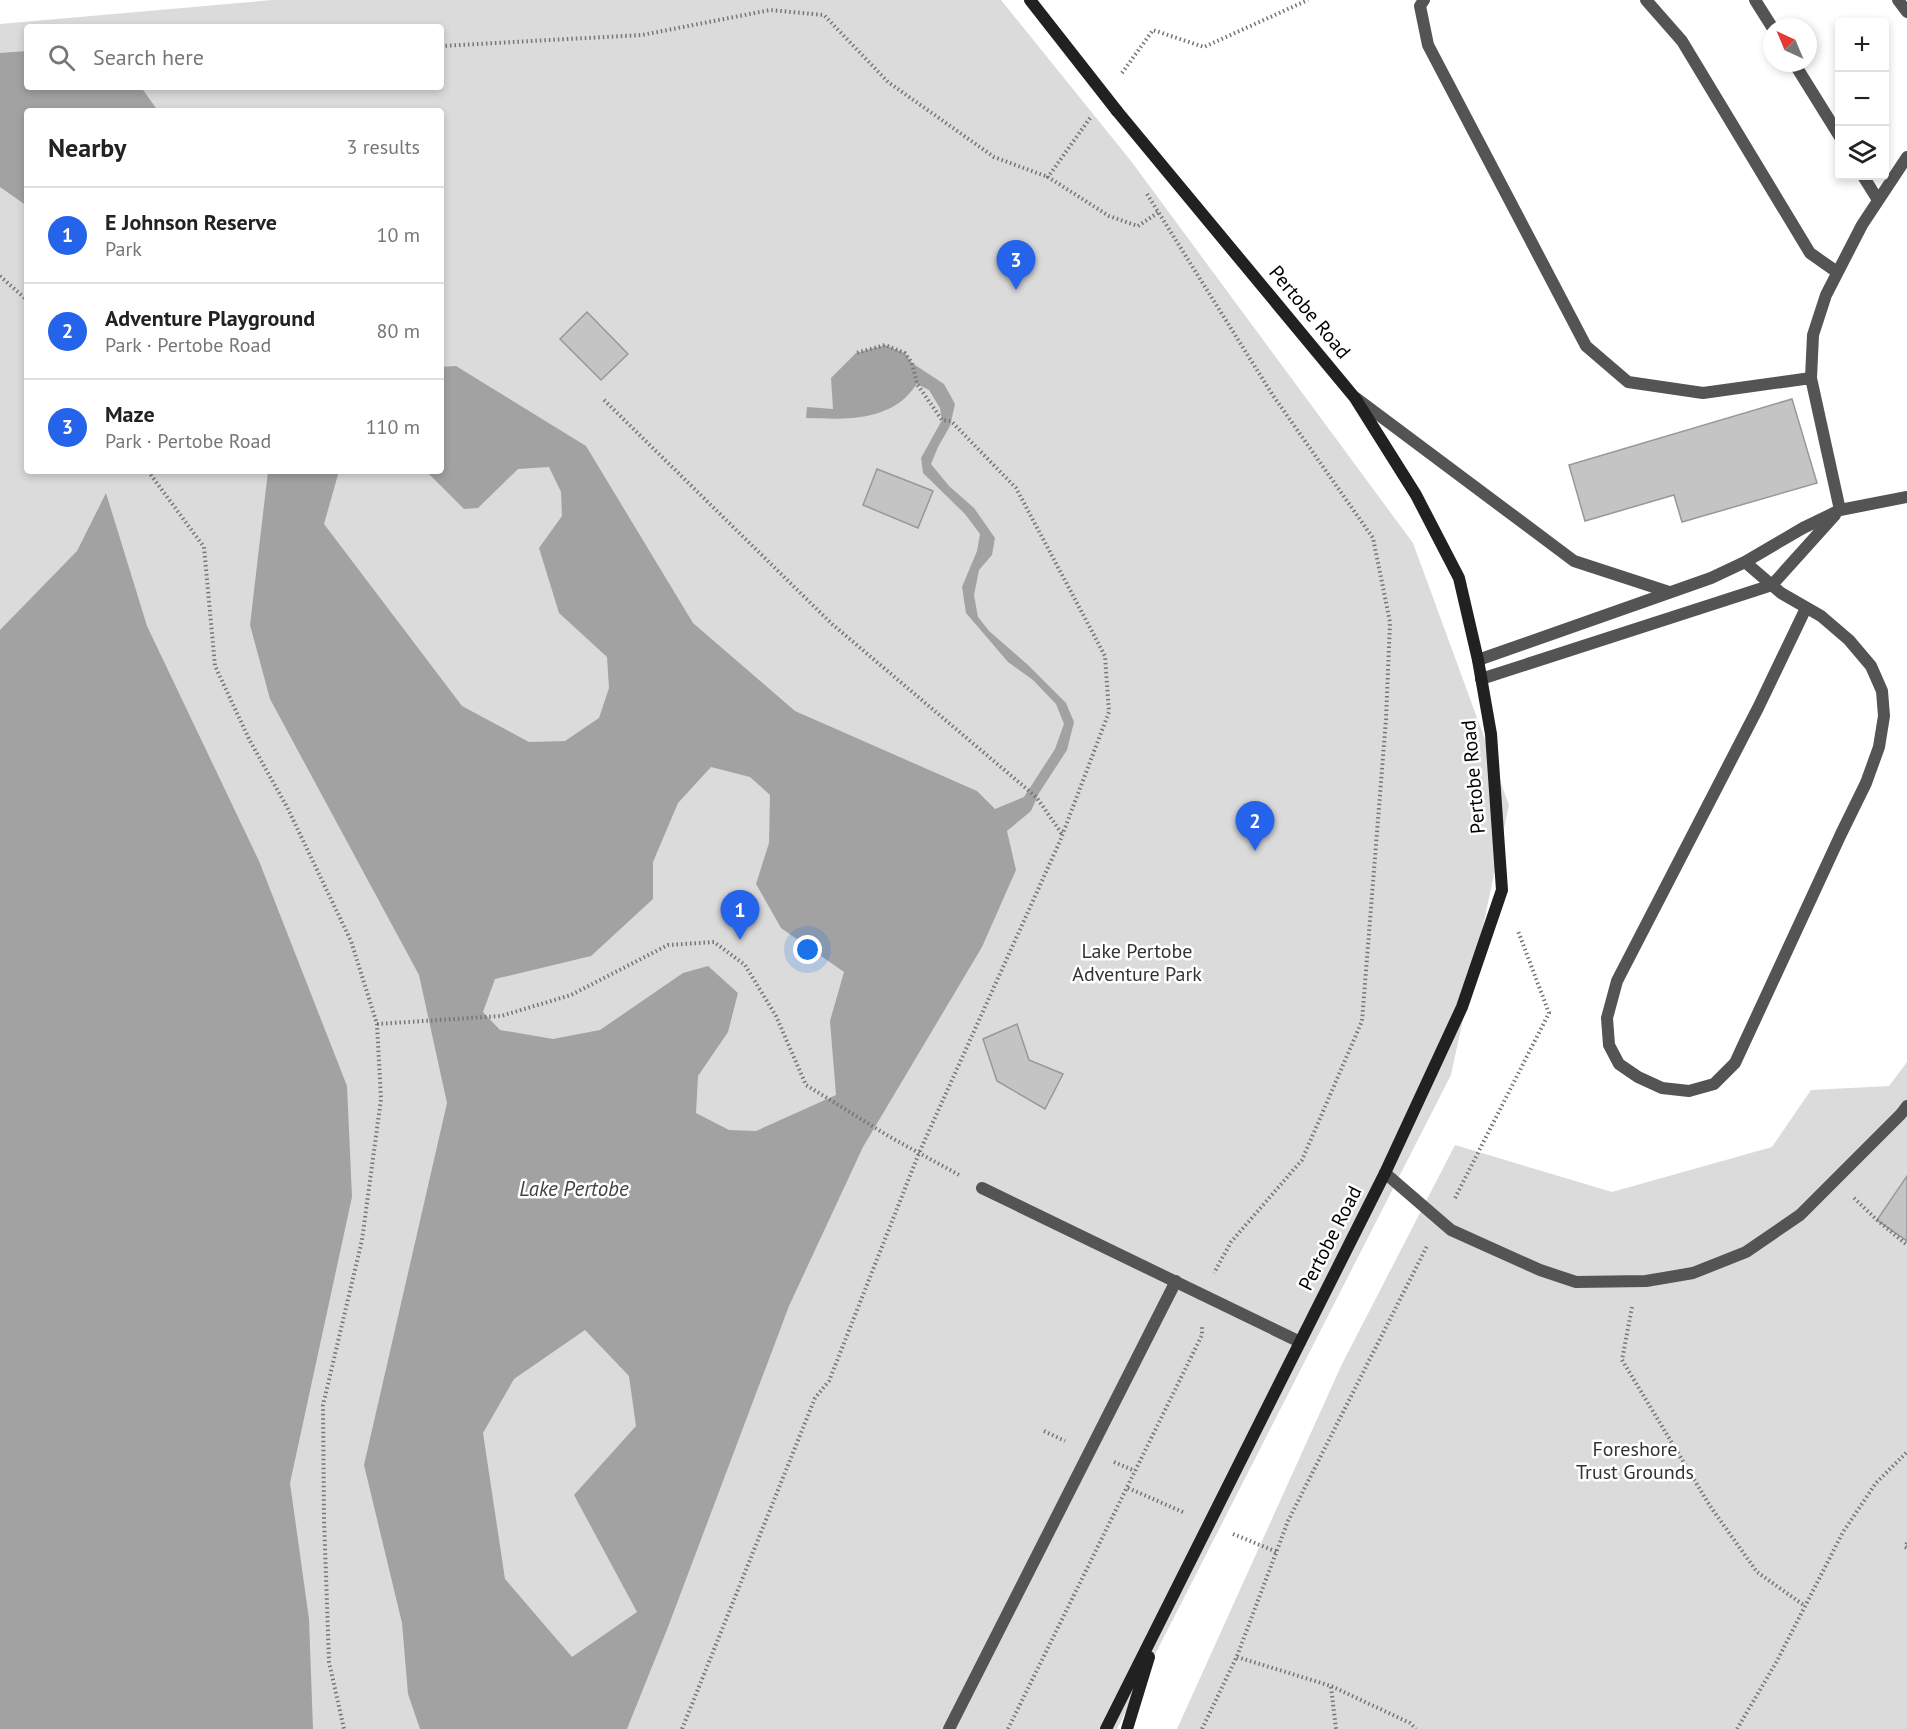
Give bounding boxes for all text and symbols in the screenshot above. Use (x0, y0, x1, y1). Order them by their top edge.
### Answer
north arrow (1763, 18, 1817, 72)
map controls (1835, 18, 1889, 180)
button: + (1835, 18, 1889, 72)
search box (24, 24, 444, 90)
icon: search (45, 41, 78, 74)
text: Search here (93, 43, 204, 71)
button: − (1835, 72, 1889, 126)
button: layers (1835, 126, 1889, 180)
text: Nearby (48, 131, 126, 164)
text: 3 results (347, 134, 420, 160)
text: E Johnson Reserve (105, 208, 277, 236)
text: 1 (62, 222, 73, 248)
text: 10 m (377, 222, 420, 248)
text: Park (105, 236, 142, 262)
pin: 3 (996, 240, 1036, 290)
street label: Pertobe Road (1263, 260, 1357, 364)
text: Adventure Playground (105, 304, 315, 332)
text: 2 (62, 318, 73, 344)
text: 80 m (377, 318, 420, 344)
text: Park · Pertobe Road (105, 332, 271, 358)
text: Maze (105, 400, 155, 428)
text: 3 (62, 414, 73, 440)
text: 110 m (366, 414, 420, 440)
text: Park · Pertobe Road (105, 428, 271, 454)
street label: Pertobe Road (1455, 719, 1491, 835)
pin: 2 (1236, 802, 1274, 851)
pin: 1 (720, 890, 760, 940)
your location (793, 935, 822, 964)
park label: Lake Pertobe Adventure Park (1072, 938, 1202, 987)
water label: Lake Pertobe (519, 1175, 629, 1202)
street label: Pertobe Road (1293, 1181, 1367, 1295)
park label: Foreshore Trust Grounds (1576, 1436, 1694, 1485)

